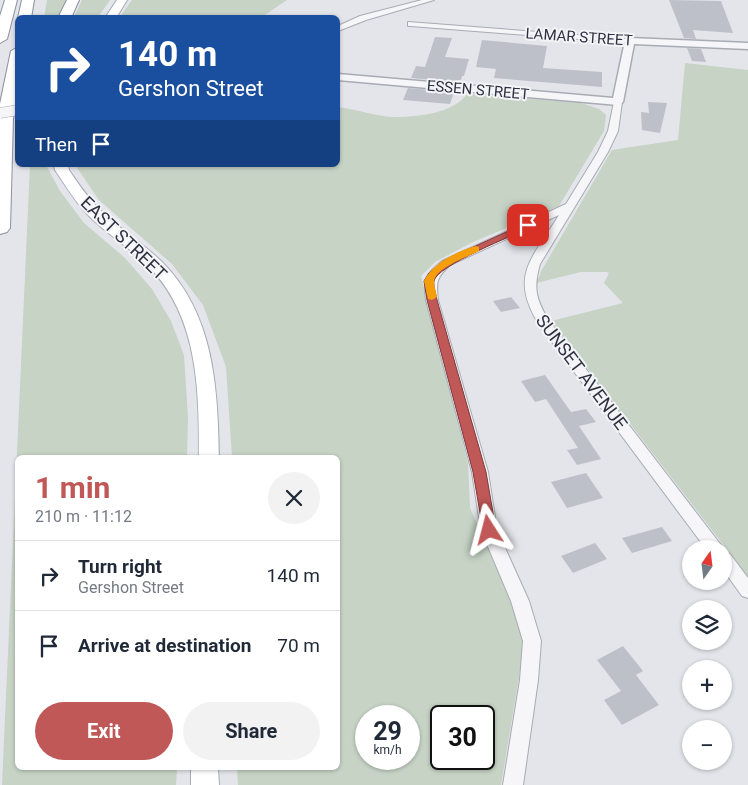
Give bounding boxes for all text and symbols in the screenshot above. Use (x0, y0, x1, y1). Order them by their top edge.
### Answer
street label: LAMAR STREET (525, 24, 633, 50)
text: 140 m (118, 34, 217, 75)
icon: right (35, 35, 100, 100)
text: Gershon Street (118, 76, 264, 101)
street label: ESSEN STREET (426, 77, 530, 103)
icon: arrive (87, 130, 115, 158)
text: Then (35, 133, 77, 156)
street label: EAST STREET (77, 192, 172, 284)
pin (507, 204, 549, 246)
icon: arrive (514, 211, 542, 239)
street label: SUNSET AVENUE (532, 310, 632, 434)
text: 1 min (35, 470, 110, 505)
button: close (268, 472, 320, 524)
position arrow (462, 503, 514, 555)
text: 210 m · 11:12 (35, 507, 132, 526)
north arrow (682, 540, 732, 590)
map controls (682, 540, 732, 770)
text: Turn right (78, 555, 162, 578)
icon: right (35, 562, 63, 590)
text: 140 m (267, 564, 320, 587)
text: Gershon Street (78, 578, 184, 597)
button: layers (682, 600, 732, 650)
icon: arrive (35, 632, 63, 660)
text: Arrive at destination (78, 634, 251, 657)
text: 70 m (277, 634, 320, 657)
button: + (682, 660, 732, 710)
button: Exit (35, 702, 173, 760)
button: Share (183, 702, 320, 760)
speed limit sign: 30 (430, 705, 495, 770)
text: 29 (373, 717, 402, 746)
button: − (682, 720, 732, 770)
text: km/h (373, 743, 402, 757)

